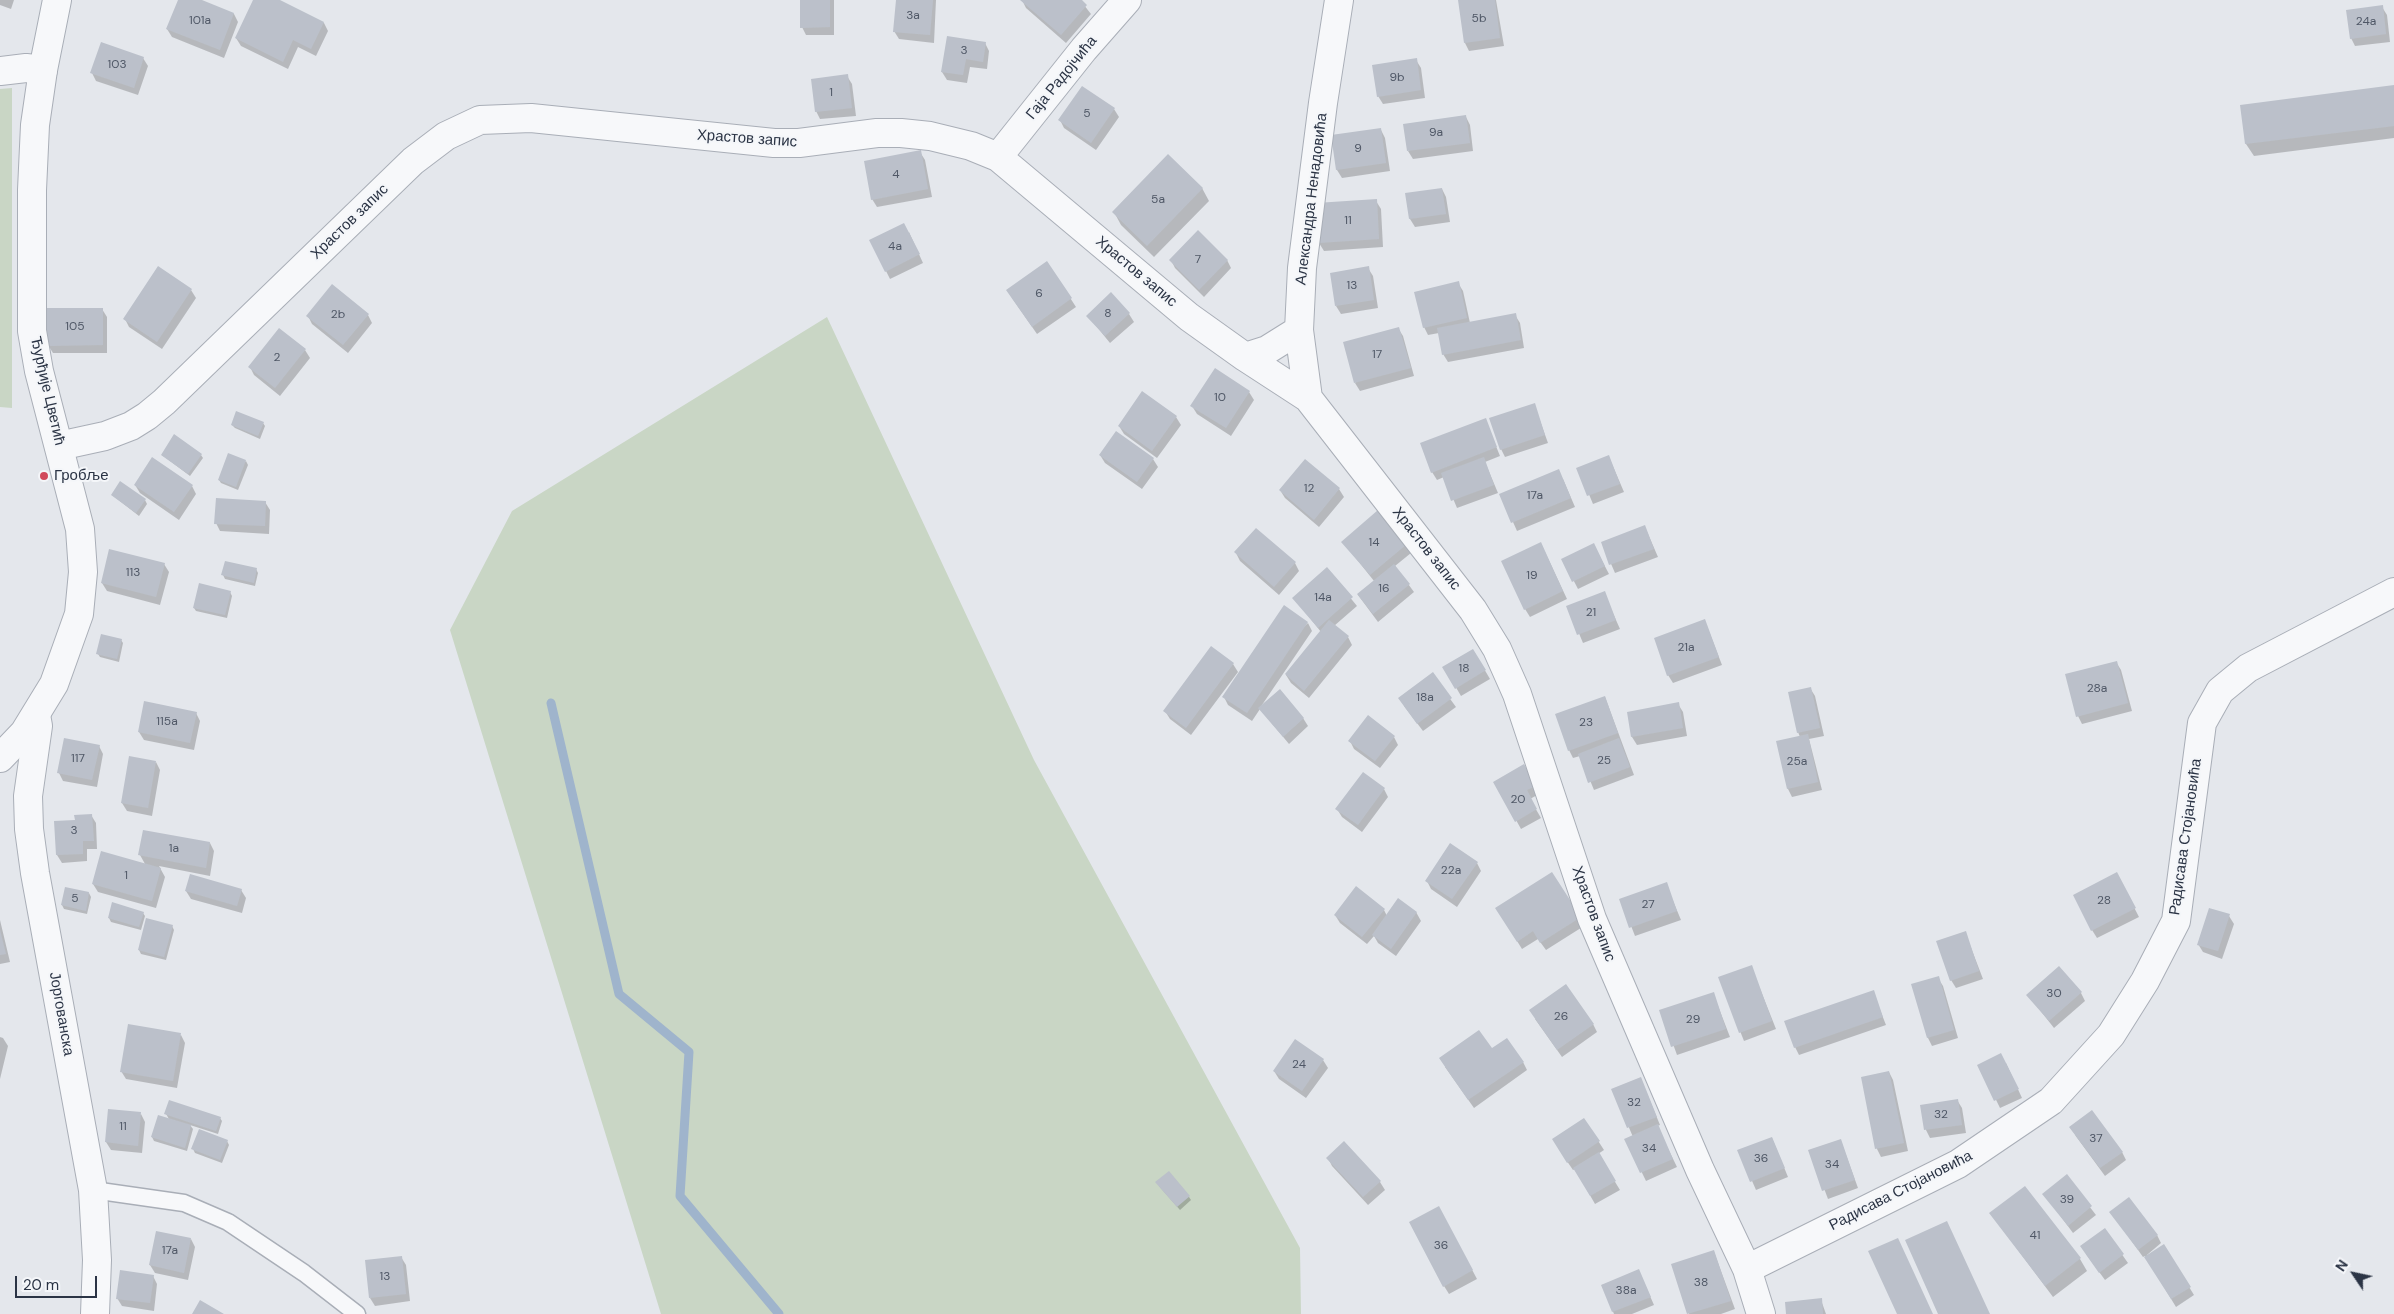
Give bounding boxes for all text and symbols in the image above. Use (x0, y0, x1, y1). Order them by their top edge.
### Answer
house number: 3a (906, 9, 920, 23)
house number: 5b (1472, 12, 1486, 26)
house number: 101a (189, 14, 211, 28)
house number: 24a (2356, 15, 2376, 29)
street label: Гаја Радојчића (1023, 33, 1101, 123)
house number: 3 (960, 44, 968, 58)
house number: 103 (107, 58, 127, 72)
house number: 9b (1389, 71, 1405, 85)
house number: 1 (829, 86, 833, 100)
house number: 5 (1083, 107, 1091, 121)
street label: Александра Ненадовића (1293, 112, 1331, 286)
house number: 9a (1429, 126, 1443, 140)
street label: Храстов запис (696, 127, 798, 151)
house number: 9 (1354, 142, 1362, 156)
house number: 4 (892, 168, 900, 182)
street label: Храстов запис (308, 181, 392, 263)
house number: 5a (1151, 193, 1165, 207)
house number: 11 (1344, 214, 1352, 228)
street label: Храстов запис (1092, 233, 1180, 311)
house number: 4a (888, 240, 902, 254)
house number: 7 (1195, 253, 1201, 267)
house number: 13 (1347, 279, 1357, 293)
house number: 6 (1035, 287, 1043, 301)
house number: 8 (1104, 307, 1112, 321)
house number: 2b (331, 308, 345, 322)
house number: 105 (65, 320, 85, 334)
street label: Ђурђије Цветић (26, 335, 68, 447)
house number: 17 (1372, 348, 1382, 362)
house number: 2 (274, 351, 280, 365)
house number: 10 (1214, 391, 1226, 405)
place label: Гробље (54, 467, 108, 485)
marker: Гробље (38, 470, 50, 482)
house number: 12 (1304, 482, 1314, 496)
house number: 17a (1527, 489, 1543, 503)
street label: Храстов запис (1388, 504, 1464, 594)
house number: 14 (1368, 536, 1380, 550)
house number: 113 (126, 566, 140, 580)
house number: 19 (1526, 569, 1538, 583)
house number: 16 (1378, 582, 1390, 596)
house number: 14a (1314, 591, 1332, 605)
house number: 21 (1586, 606, 1596, 620)
house number: 21a (1677, 641, 1695, 655)
house number: 18 (1458, 662, 1470, 676)
house number: 28a (2087, 682, 2107, 696)
house number: 18a (1416, 691, 1434, 705)
house number: 115a (156, 715, 178, 729)
house number: 23 (1579, 716, 1593, 730)
house number: 117 (71, 752, 85, 766)
house number: 25 (1597, 754, 1611, 768)
house number: 25a (1787, 755, 1807, 769)
street label: Радисава Стојановића (2166, 757, 2206, 917)
house number: 20 (1511, 793, 1525, 807)
house number: 3 (70, 824, 78, 838)
house number: 1a (169, 842, 179, 856)
house number: 22a (1441, 864, 1461, 878)
street label: Храстов запис (1567, 864, 1619, 964)
house number: 1 (124, 869, 128, 883)
house number: 5 (71, 892, 79, 906)
house number: 28 (2097, 894, 2111, 908)
house number: 27 (1641, 898, 1655, 912)
street label: Јоргованска (45, 971, 77, 1057)
house number: 30 (2046, 987, 2062, 1001)
house number: 26 (1554, 1010, 1568, 1024)
house number: 29 (1686, 1013, 1700, 1027)
house number: 24 (1292, 1058, 1306, 1072)
house number: 32 (1627, 1096, 1641, 1110)
house number: 32 (1934, 1108, 1948, 1122)
house number: 11 (119, 1120, 127, 1134)
house number: 37 (2089, 1132, 2103, 1146)
house number: 34 (1642, 1142, 1656, 1156)
street label: Радисава Стојановића (1826, 1147, 1976, 1235)
house number: 36 (1754, 1152, 1768, 1166)
house number: 34 (1825, 1158, 1839, 1172)
house number: 39 (2060, 1193, 2074, 1207)
house number: 41 (2029, 1229, 2041, 1243)
house number: 36 (1434, 1239, 1448, 1253)
house number: 17a (162, 1244, 178, 1258)
north arrow (2329, 1249, 2379, 1299)
text: N (2331, 1256, 2352, 1275)
scale bar (18, 1266, 100, 1298)
house number: 13 (380, 1270, 390, 1284)
text: 20 m (23, 1275, 59, 1295)
house number: 38 (1694, 1276, 1708, 1290)
house number: 38a (1616, 1284, 1636, 1298)

